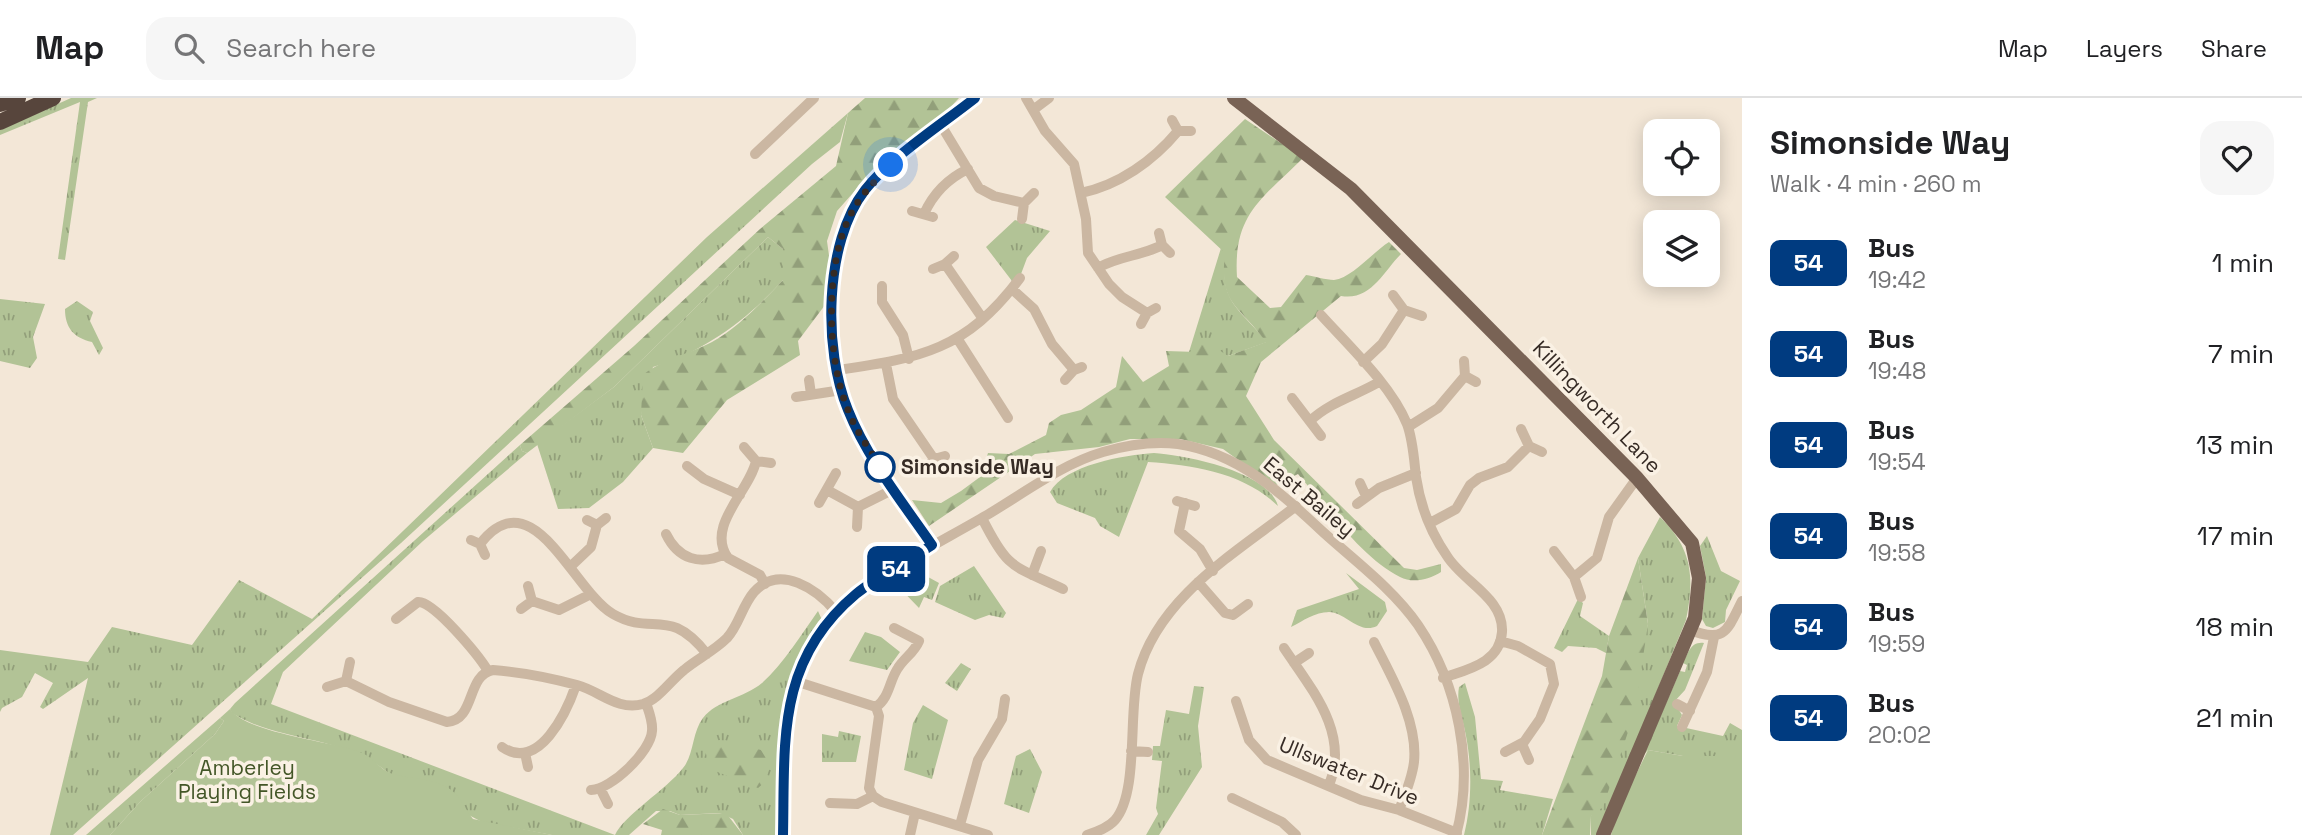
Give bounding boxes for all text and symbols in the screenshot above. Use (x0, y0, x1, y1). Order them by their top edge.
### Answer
search box (146, 17, 636, 80)
text: Map (35, 27, 104, 69)
icon: search (170, 29, 208, 67)
text: Search here (226, 31, 376, 65)
text: Map (1998, 33, 2048, 64)
text: Layers (2086, 33, 2163, 64)
text: Share (2201, 33, 2267, 64)
map controls (1643, 119, 1720, 287)
button: locate (1643, 119, 1720, 196)
button: heart (2200, 121, 2274, 195)
text: Simonside Way (1770, 122, 2010, 164)
your location (873, 147, 908, 182)
text: Walk · 4 min · 260 m (1770, 169, 1982, 199)
button: layers (1643, 210, 1720, 287)
text: Bus (1868, 231, 1915, 265)
text: 1 min (2212, 246, 2274, 280)
text: 54 (1794, 247, 1823, 278)
text: 19:42 (1868, 265, 1926, 295)
text: Bus (1868, 322, 1915, 356)
street label: Killingworth Lane (1527, 335, 1668, 479)
text: 7 min (2208, 337, 2274, 371)
text: 54 (1794, 338, 1823, 369)
text: 19:48 (1868, 356, 1926, 386)
text: Bus (1868, 413, 1915, 447)
text: 13 min (2196, 428, 2274, 462)
text: 54 (1794, 429, 1823, 460)
text: 19:54 (1868, 447, 1926, 477)
street label: East Bailey (1258, 451, 1361, 543)
marker: Simonside Way (865, 452, 895, 482)
place label: Simonside Way (901, 453, 1054, 480)
text: Bus (1868, 504, 1915, 538)
text: 17 min (2197, 519, 2274, 553)
text: 54 (1794, 520, 1823, 551)
text: 19:58 (1868, 538, 1926, 568)
line badge: 54 (864, 546, 928, 592)
text: 54 (881, 553, 911, 584)
text: Bus (1868, 595, 1915, 629)
text: 18 min (2196, 610, 2274, 644)
text: 54 (1794, 611, 1823, 642)
text: 19:59 (1868, 629, 1925, 659)
text: Bus (1868, 686, 1915, 720)
text: 21 min (2196, 701, 2274, 735)
text: 54 (1794, 702, 1823, 733)
text: 20:02 (1868, 720, 1931, 750)
street label: Ullswater Drive (1275, 730, 1423, 811)
park label: Amberley Playing Fields (178, 754, 316, 805)

